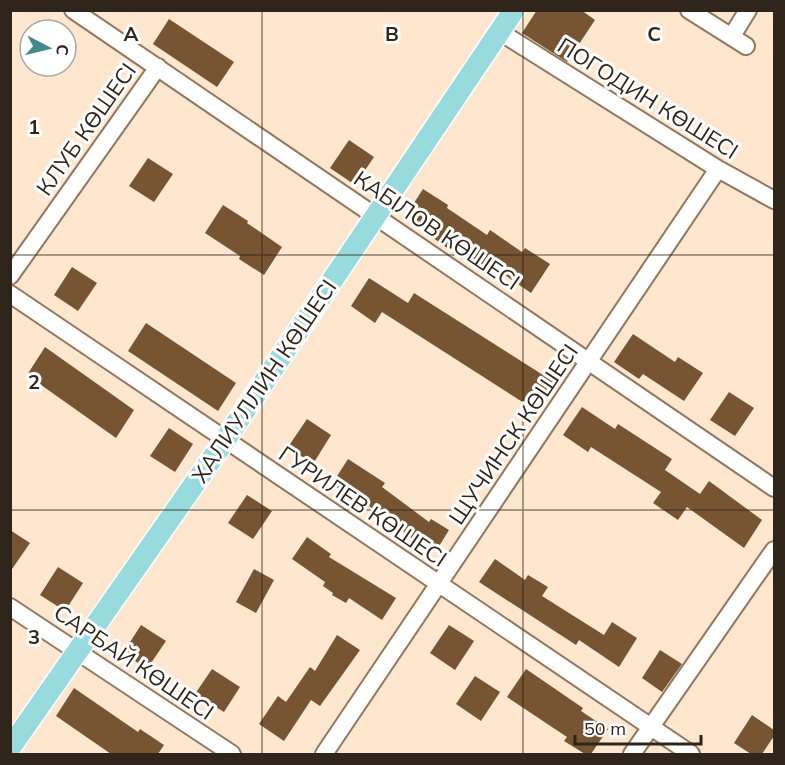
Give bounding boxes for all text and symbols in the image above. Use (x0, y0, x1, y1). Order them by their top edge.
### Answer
north arrow (18, 18, 78, 78)
text: A (124, 21, 139, 46)
text: B (385, 21, 399, 46)
text: C (647, 21, 661, 46)
street label: ПОГОДИН КӨШЕСІ (552, 31, 744, 165)
text: С (52, 43, 73, 57)
street label: КЛУБ КӨШЕСІ (30, 57, 142, 201)
text: 1 (28, 114, 40, 139)
street label: КАБІЛОВ КӨШЕСІ (349, 164, 525, 296)
street label: ХАЛИУЛЛИН КӨШЕСІ (186, 274, 342, 488)
street label: ЩУЧИНСК КӨШЕСІ (442, 338, 584, 530)
text: 2 (28, 369, 40, 394)
street label: ГУРИЛЕВ КӨШЕСІ (274, 439, 452, 573)
street label: САРБАЙ КӨШЕСІ (49, 598, 219, 726)
text: 3 (28, 624, 40, 649)
scale bar (575, 708, 701, 746)
text: 50 m (584, 717, 626, 740)

